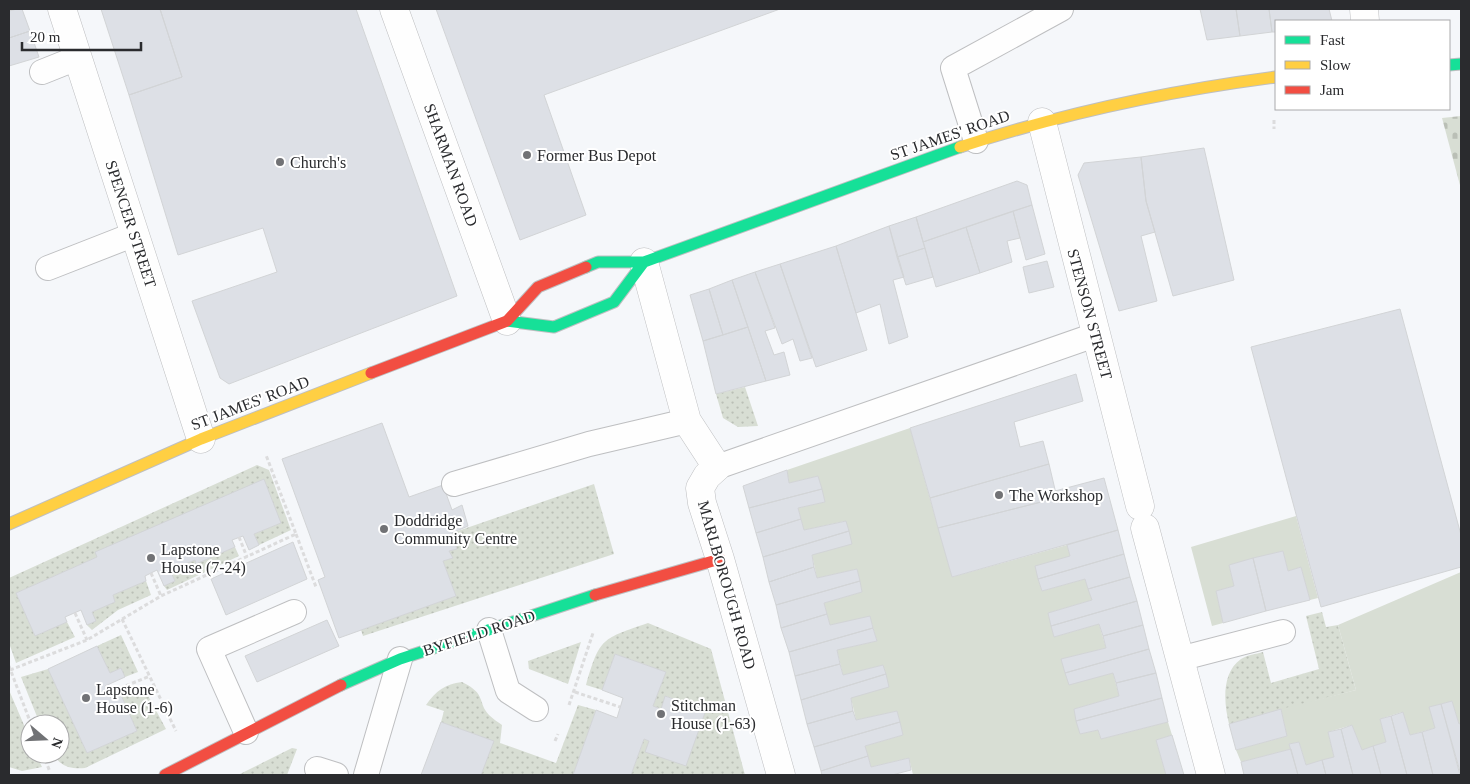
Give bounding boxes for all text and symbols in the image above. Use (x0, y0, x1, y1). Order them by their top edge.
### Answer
scale bar (22, 20, 141, 52)
legend (1275, 20, 1450, 110)
text: 20 m (30, 29, 61, 45)
text: Fast (1320, 32, 1346, 48)
text: Slow (1320, 57, 1351, 73)
text: Jam (1320, 82, 1344, 98)
street label: SHARMAN ROAD (421, 101, 481, 229)
street label: ST JAMES' ROAD (888, 107, 1012, 163)
place label: Former Bus Depot (537, 147, 657, 165)
marker: Former Bus Depot (521, 149, 533, 161)
place label: Church's (290, 154, 346, 171)
marker: Church's (274, 156, 286, 168)
street label: SPENCER STREET (102, 158, 160, 290)
street label: STENSON STREET (1064, 247, 1116, 381)
street label: ST JAMES' ROAD (188, 373, 312, 433)
place label: The Workshop (1009, 487, 1103, 505)
marker: The Workshop (993, 489, 1005, 501)
street label: MARLBOROUGH ROAD (695, 499, 759, 671)
place label: Doddridge Community Centre (394, 512, 517, 548)
marker: Doddridge Community Centre (378, 523, 390, 535)
place label: Lapstone House (7-24) (161, 541, 246, 577)
marker: Lapstone House (7-24) (145, 552, 157, 564)
street label: BYFIELD ROAD (421, 607, 537, 659)
place label: Lapstone House (1-6) (96, 681, 173, 717)
marker: Lapstone House (1-6) (80, 692, 92, 704)
place label: Stitchman House (1-63) (671, 697, 756, 733)
marker: Stitchman House (1-63) (655, 708, 667, 720)
north arrow (20, 714, 70, 764)
text: N (48, 736, 66, 750)

